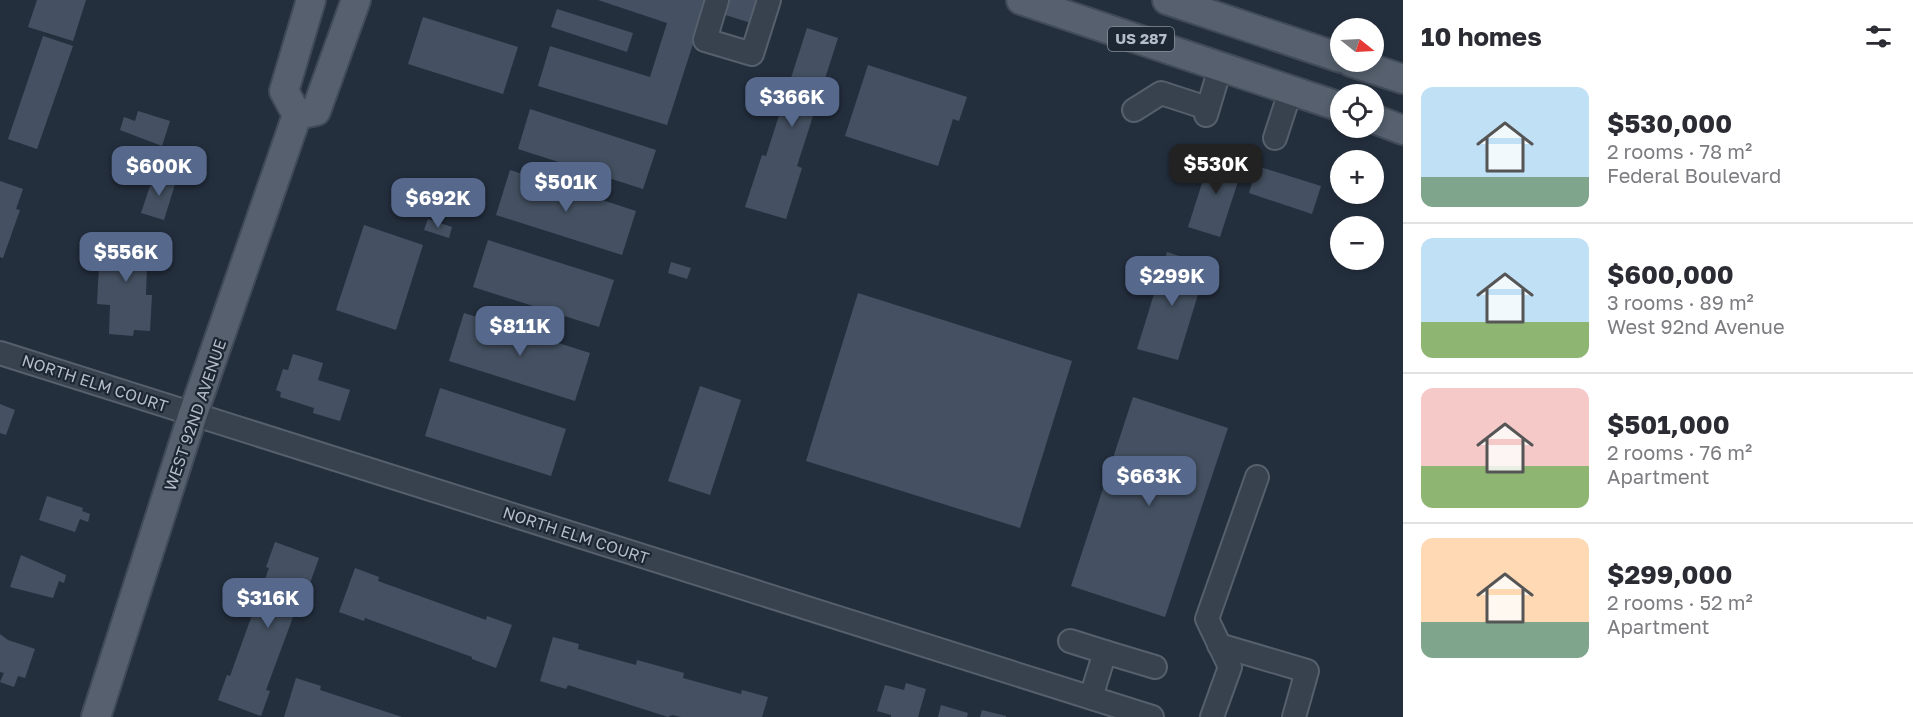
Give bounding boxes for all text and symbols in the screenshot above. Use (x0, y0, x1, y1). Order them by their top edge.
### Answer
north arrow (1330, 18, 1384, 72)
map controls (1330, 18, 1384, 270)
icon: filters (1862, 20, 1895, 53)
text: 10 homes (1421, 21, 1542, 52)
road number: US 287 (1108, 27, 1174, 51)
pin: $366K (750, 77, 834, 128)
text: $366K (759, 84, 825, 108)
button: locate (1330, 84, 1384, 138)
text: $530,000 (1607, 108, 1732, 139)
icon: home (1469, 111, 1541, 183)
text: 2 rooms · 78 m² (1607, 139, 1752, 163)
pin: $530K (1174, 144, 1258, 195)
pin: $600K (117, 146, 201, 197)
button: + (1330, 150, 1384, 204)
text: $530K (1183, 151, 1249, 175)
text: $600K (126, 153, 192, 177)
pin: $501K (524, 162, 608, 213)
text: Federal Boulevard (1607, 163, 1781, 187)
text: $501K (534, 169, 598, 193)
pin: $692K (396, 178, 480, 229)
text: $692K (405, 185, 471, 209)
button: − (1330, 216, 1384, 270)
pin: $556K (84, 232, 168, 283)
text: $556K (94, 239, 159, 263)
pin: $299K (1130, 256, 1214, 307)
text: $600,000 (1607, 259, 1734, 290)
icon: home (1469, 262, 1541, 334)
text: $299K (1139, 263, 1205, 287)
text: 3 rooms · 89 m² (1607, 290, 1754, 314)
pin: $811K (478, 306, 562, 357)
text: $811K (489, 313, 551, 337)
text: West 92nd Avenue (1607, 314, 1785, 338)
street label: WEST 92ND AVENUE (160, 337, 230, 493)
street label: NORTH ELM COURT (19, 350, 171, 416)
text: $501,000 (1607, 409, 1730, 440)
icon: home (1469, 412, 1541, 484)
text: 2 rooms · 76 m² (1607, 440, 1752, 464)
pin: $663K (1107, 456, 1191, 507)
text: $663K (1116, 463, 1182, 487)
text: Apartment (1607, 464, 1710, 488)
street label: NORTH ELM COURT (500, 502, 652, 568)
text: $299,000 (1607, 559, 1732, 590)
icon: home (1469, 562, 1541, 634)
pin: $316K (226, 578, 310, 629)
text: $316K (236, 585, 300, 609)
text: 2 rooms · 52 m² (1607, 590, 1753, 614)
text: Apartment (1607, 614, 1710, 638)

